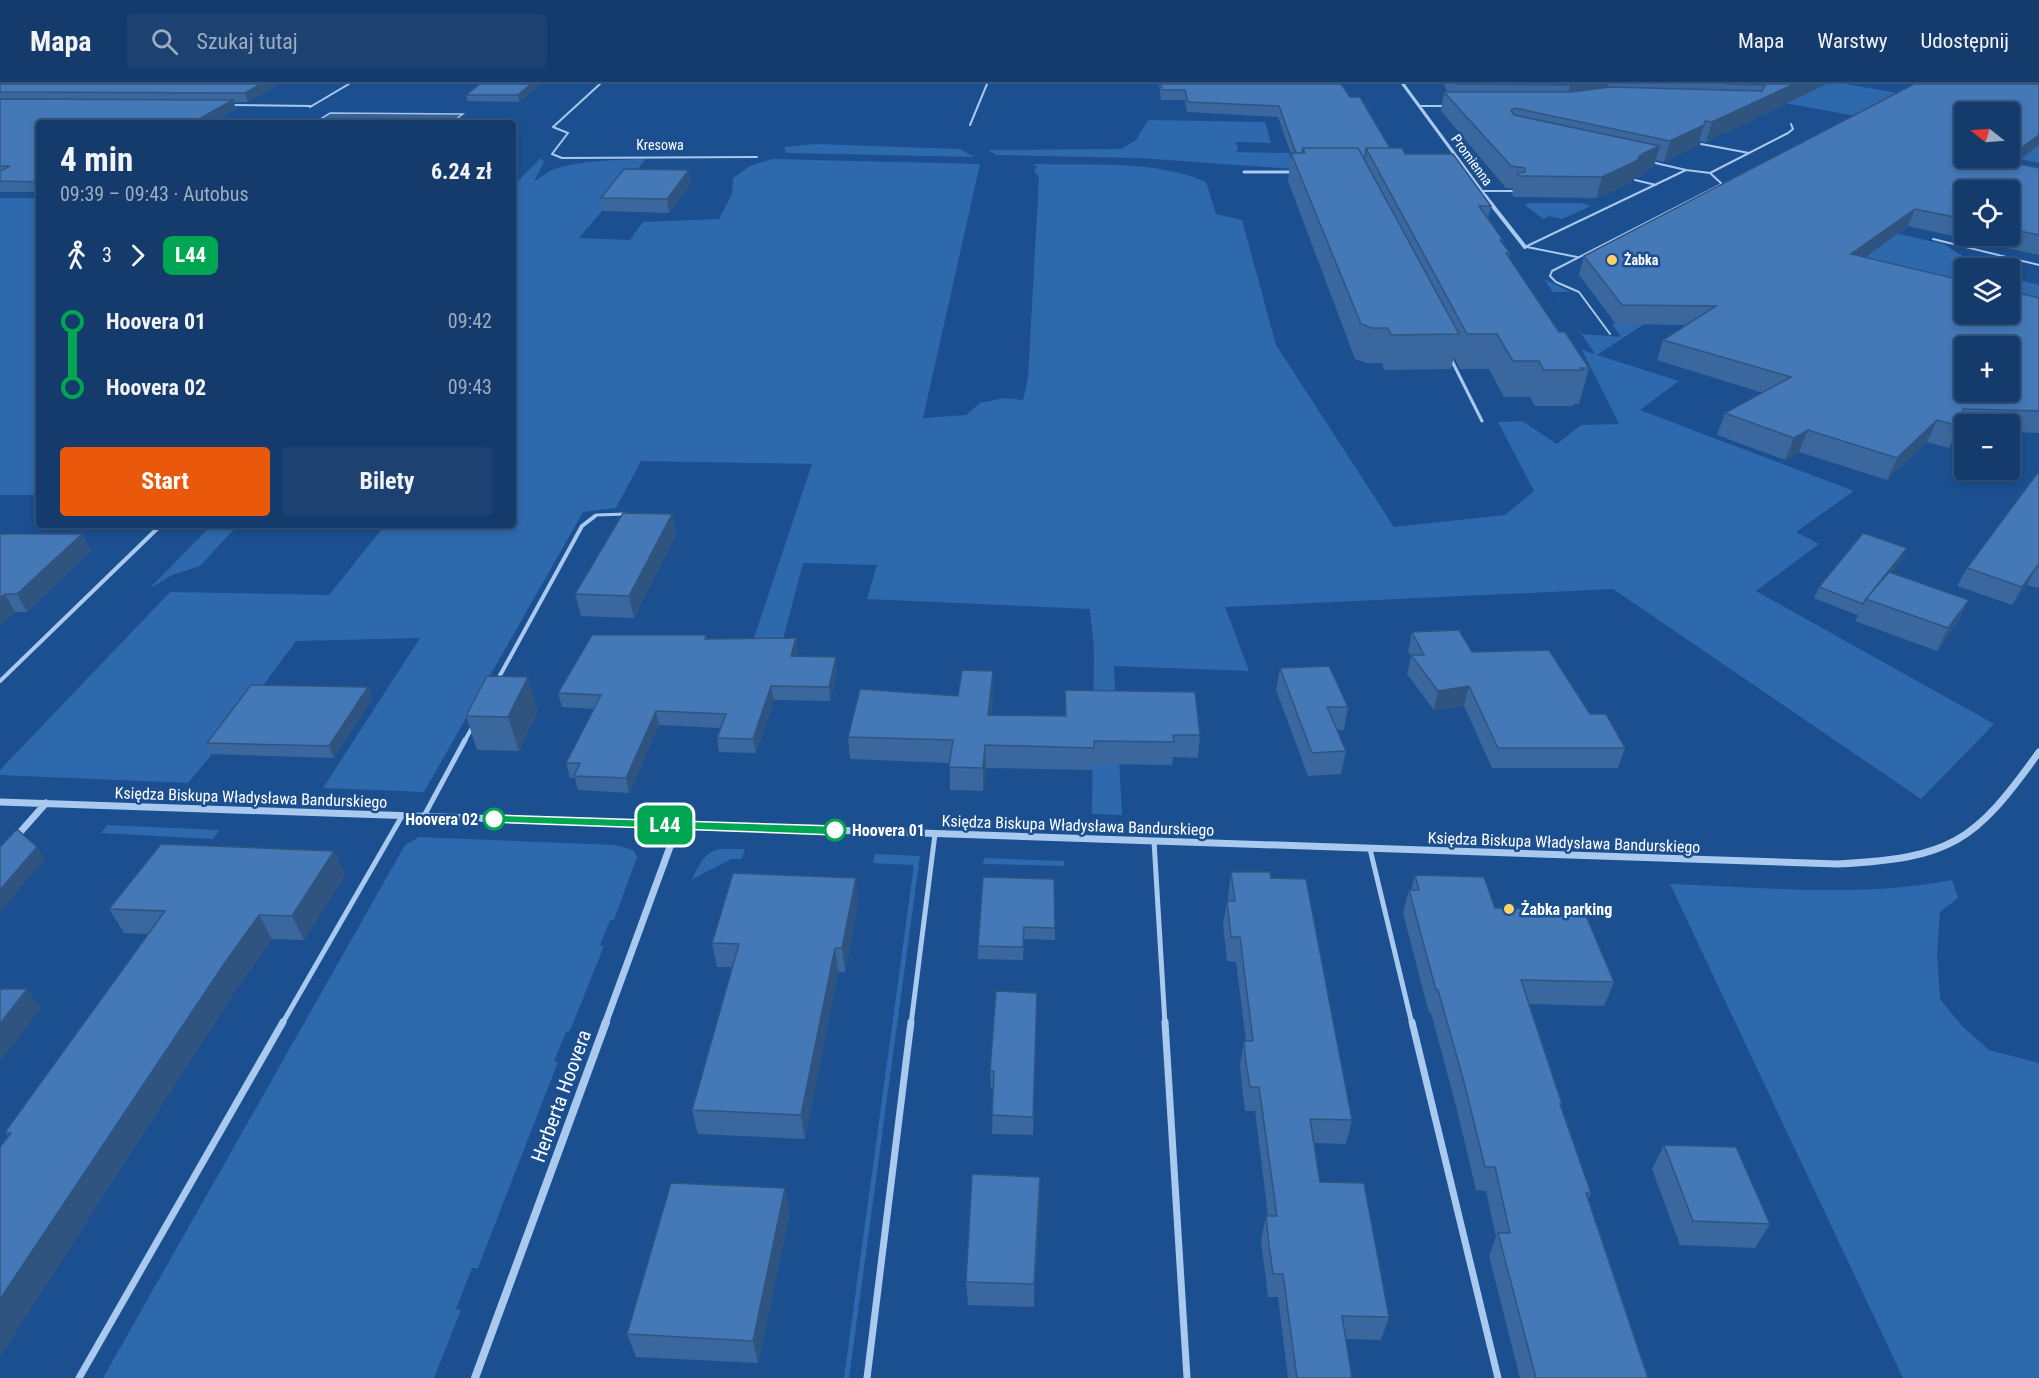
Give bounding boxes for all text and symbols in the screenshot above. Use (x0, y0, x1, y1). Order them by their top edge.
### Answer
search box (127, 14, 547, 68)
text: Mapa (30, 25, 91, 58)
icon: search (148, 25, 181, 58)
text: Szukaj tutaj (196, 29, 298, 54)
text: Mapa (1738, 29, 1784, 53)
text: Warstwy (1817, 29, 1888, 53)
text: Udostępnij (1921, 29, 2009, 53)
north arrow (1954, 102, 2020, 168)
map controls (1954, 102, 2020, 480)
street label: Promienna (1448, 131, 1496, 189)
street label: Kresowa (636, 137, 684, 153)
text: 4 min (60, 140, 133, 179)
text: 6.24 zł (431, 159, 492, 184)
button: locate (1954, 180, 2020, 246)
text: 09:39 – 09:43 · Autobus (60, 182, 249, 206)
icon: walk (60, 239, 93, 272)
icon: forward (121, 239, 154, 272)
text: 3 (102, 243, 112, 267)
text: L44 (175, 243, 206, 267)
place label: Żabka (1624, 252, 1659, 268)
marker: Żabka (1605, 253, 1619, 267)
button: layers (1954, 258, 2020, 324)
text: Hoovera 01 (106, 309, 206, 334)
text: 09:42 (448, 309, 492, 333)
button: + (1954, 336, 2020, 402)
text: Hoovera 02 (106, 375, 206, 400)
text: 09:43 (448, 375, 492, 399)
button: − (1954, 414, 2020, 480)
button: Start (60, 447, 270, 516)
button: Bilety (282, 447, 492, 516)
street label: Księdza Biskupa Władysława Bandurskiego (114, 783, 388, 812)
line badge: L44 (630, 806, 700, 844)
marker: Hoovera 02 (483, 808, 505, 830)
place label: Hoovera 02 (405, 810, 478, 829)
street label: Księdza Biskupa Władysława Bandurskiego (941, 811, 1215, 840)
text: L44 (649, 813, 681, 837)
marker: Hoovera 01 (824, 819, 846, 841)
place label: Hoovera 01 (852, 821, 925, 840)
street label: Księdza Biskupa Władysława Bandurskiego (1427, 828, 1701, 857)
place label: Żabka parking (1521, 900, 1612, 919)
marker: Żabka parking (1502, 902, 1516, 916)
street label: Herberta Hoovera (526, 1026, 596, 1166)

